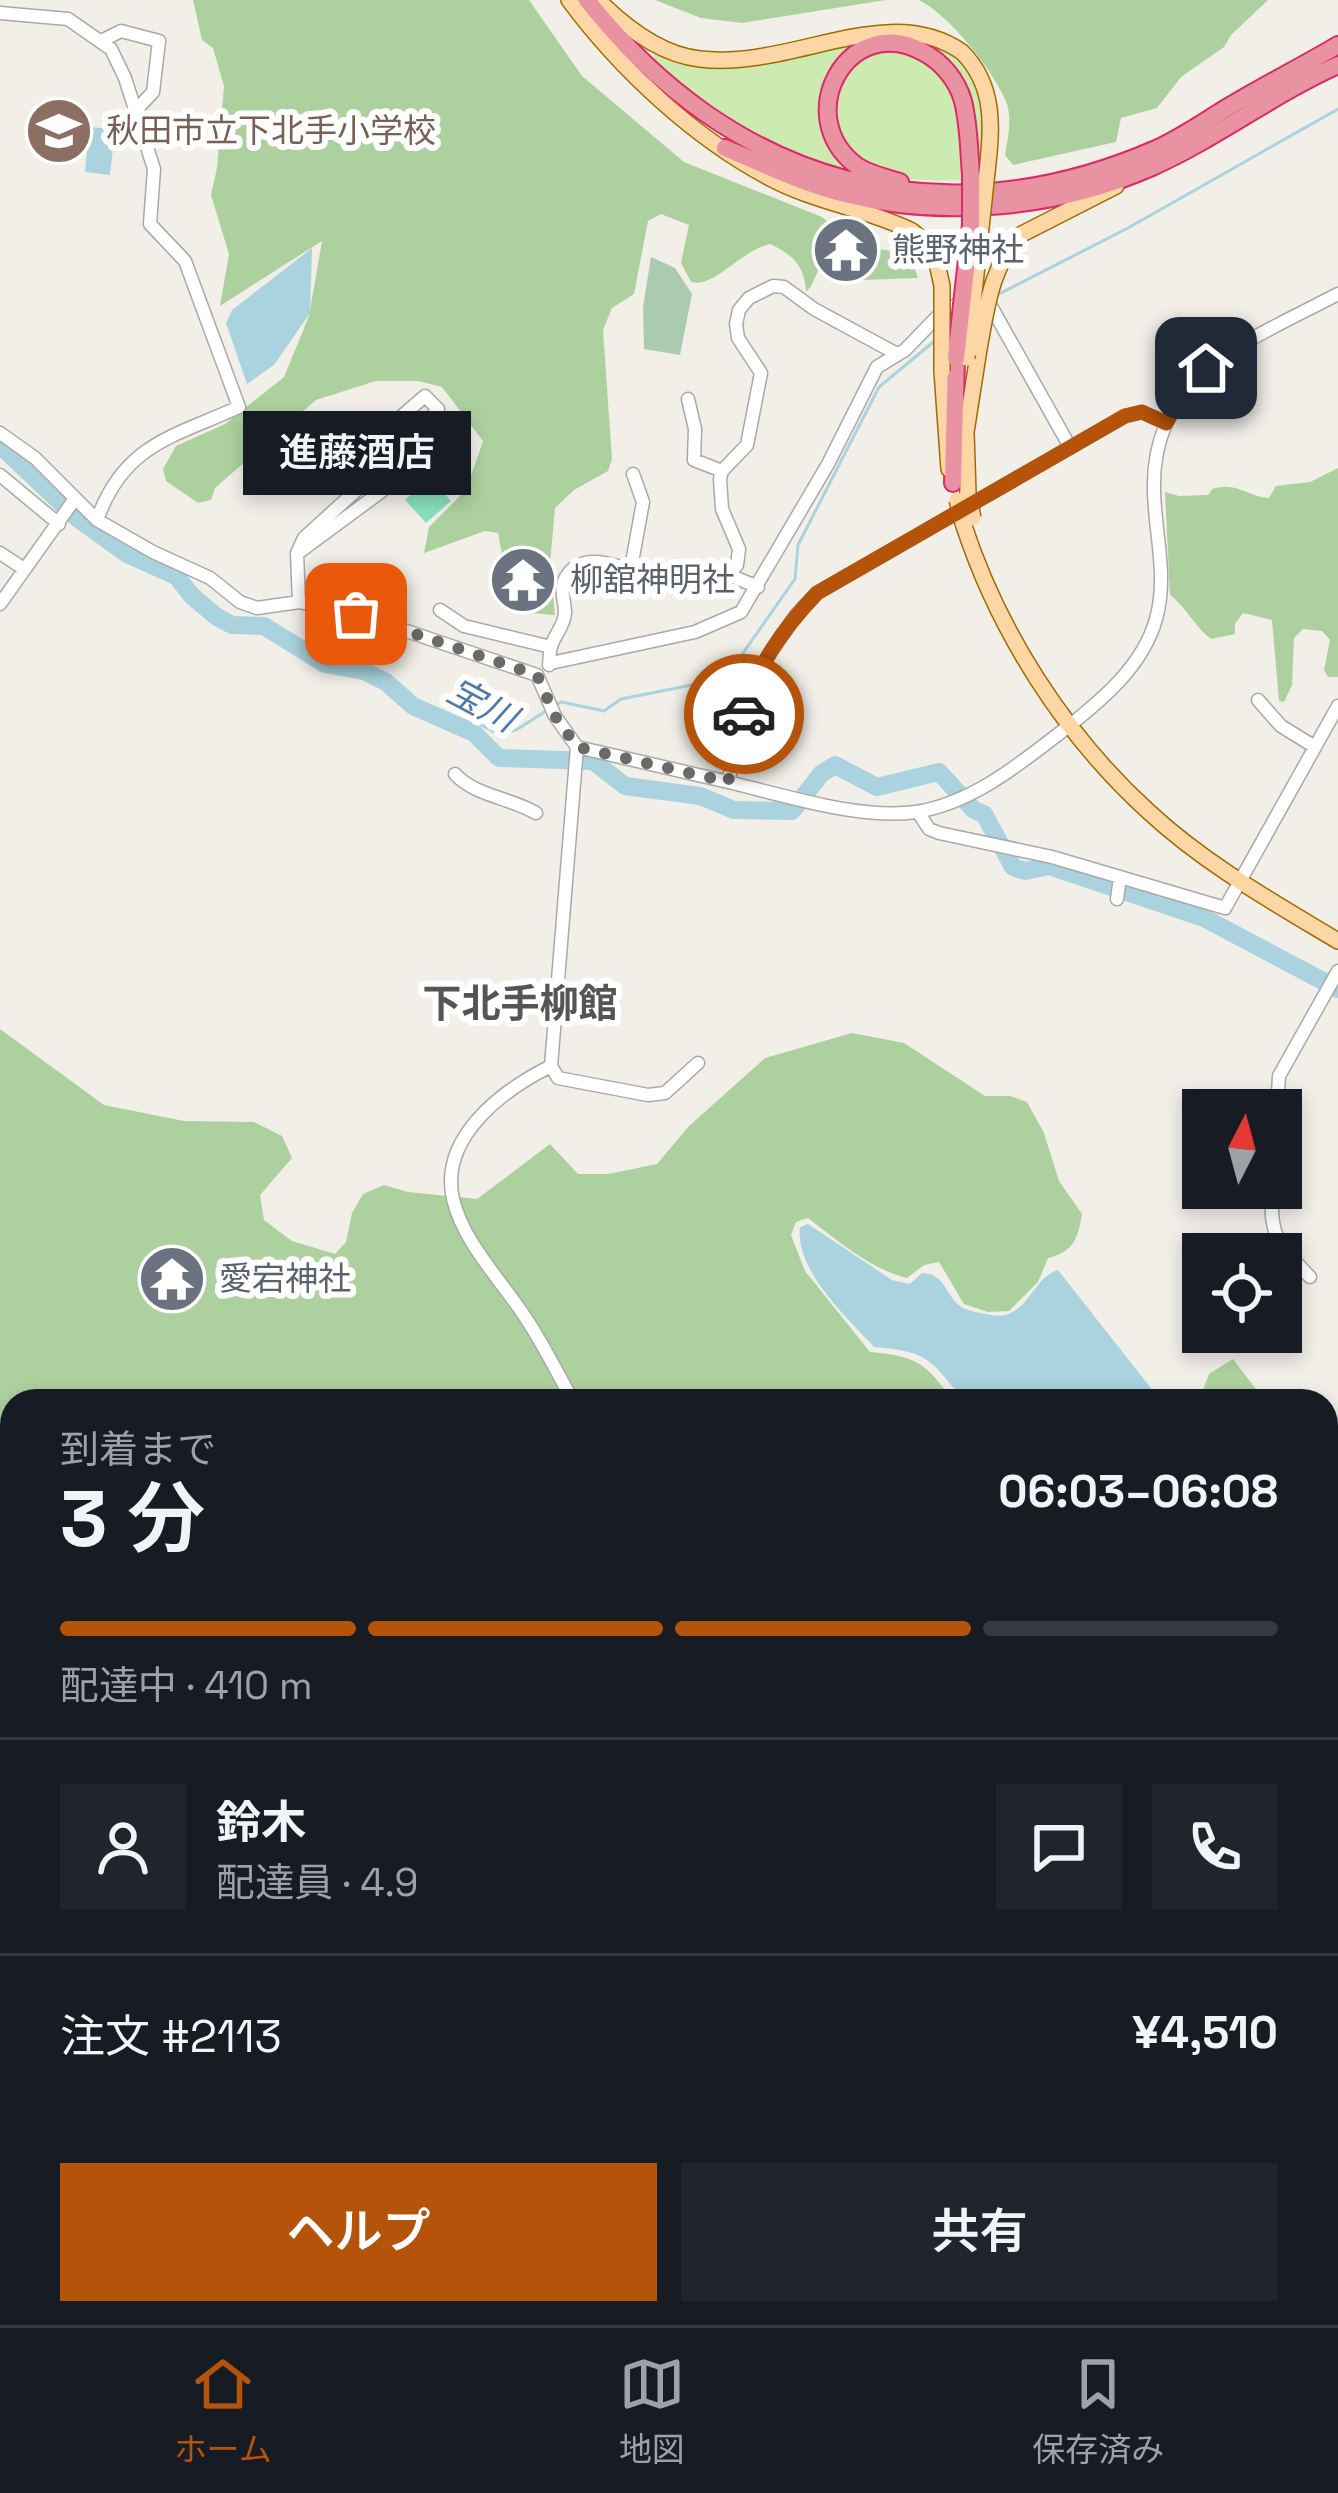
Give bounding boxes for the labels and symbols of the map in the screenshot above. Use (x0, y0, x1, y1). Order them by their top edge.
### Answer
school or university icon: 秋田市立下北手小学校 (24, 96, 94, 166)
place label: 秋田市立下北手小学校 (106, 110, 436, 152)
temple icon: 熊野神社 (811, 215, 881, 285)
place label: 熊野神社 (892, 229, 1024, 271)
pin (1155, 317, 1257, 419)
callout: 進藤酒店 (242, 410, 470, 494)
temple icon: 柳舘神明社 (488, 545, 558, 615)
place label: 柳舘神明社 (570, 559, 735, 601)
pin (305, 563, 407, 665)
courier (684, 654, 804, 774)
water label: 宝川 (439, 668, 528, 744)
district label: 下北手柳館 (422, 979, 618, 1028)
north arrow (1182, 1089, 1302, 1209)
temple icon: 愛宕神社 (137, 1244, 207, 1314)
place label: 愛宕神社 (219, 1258, 351, 1300)

